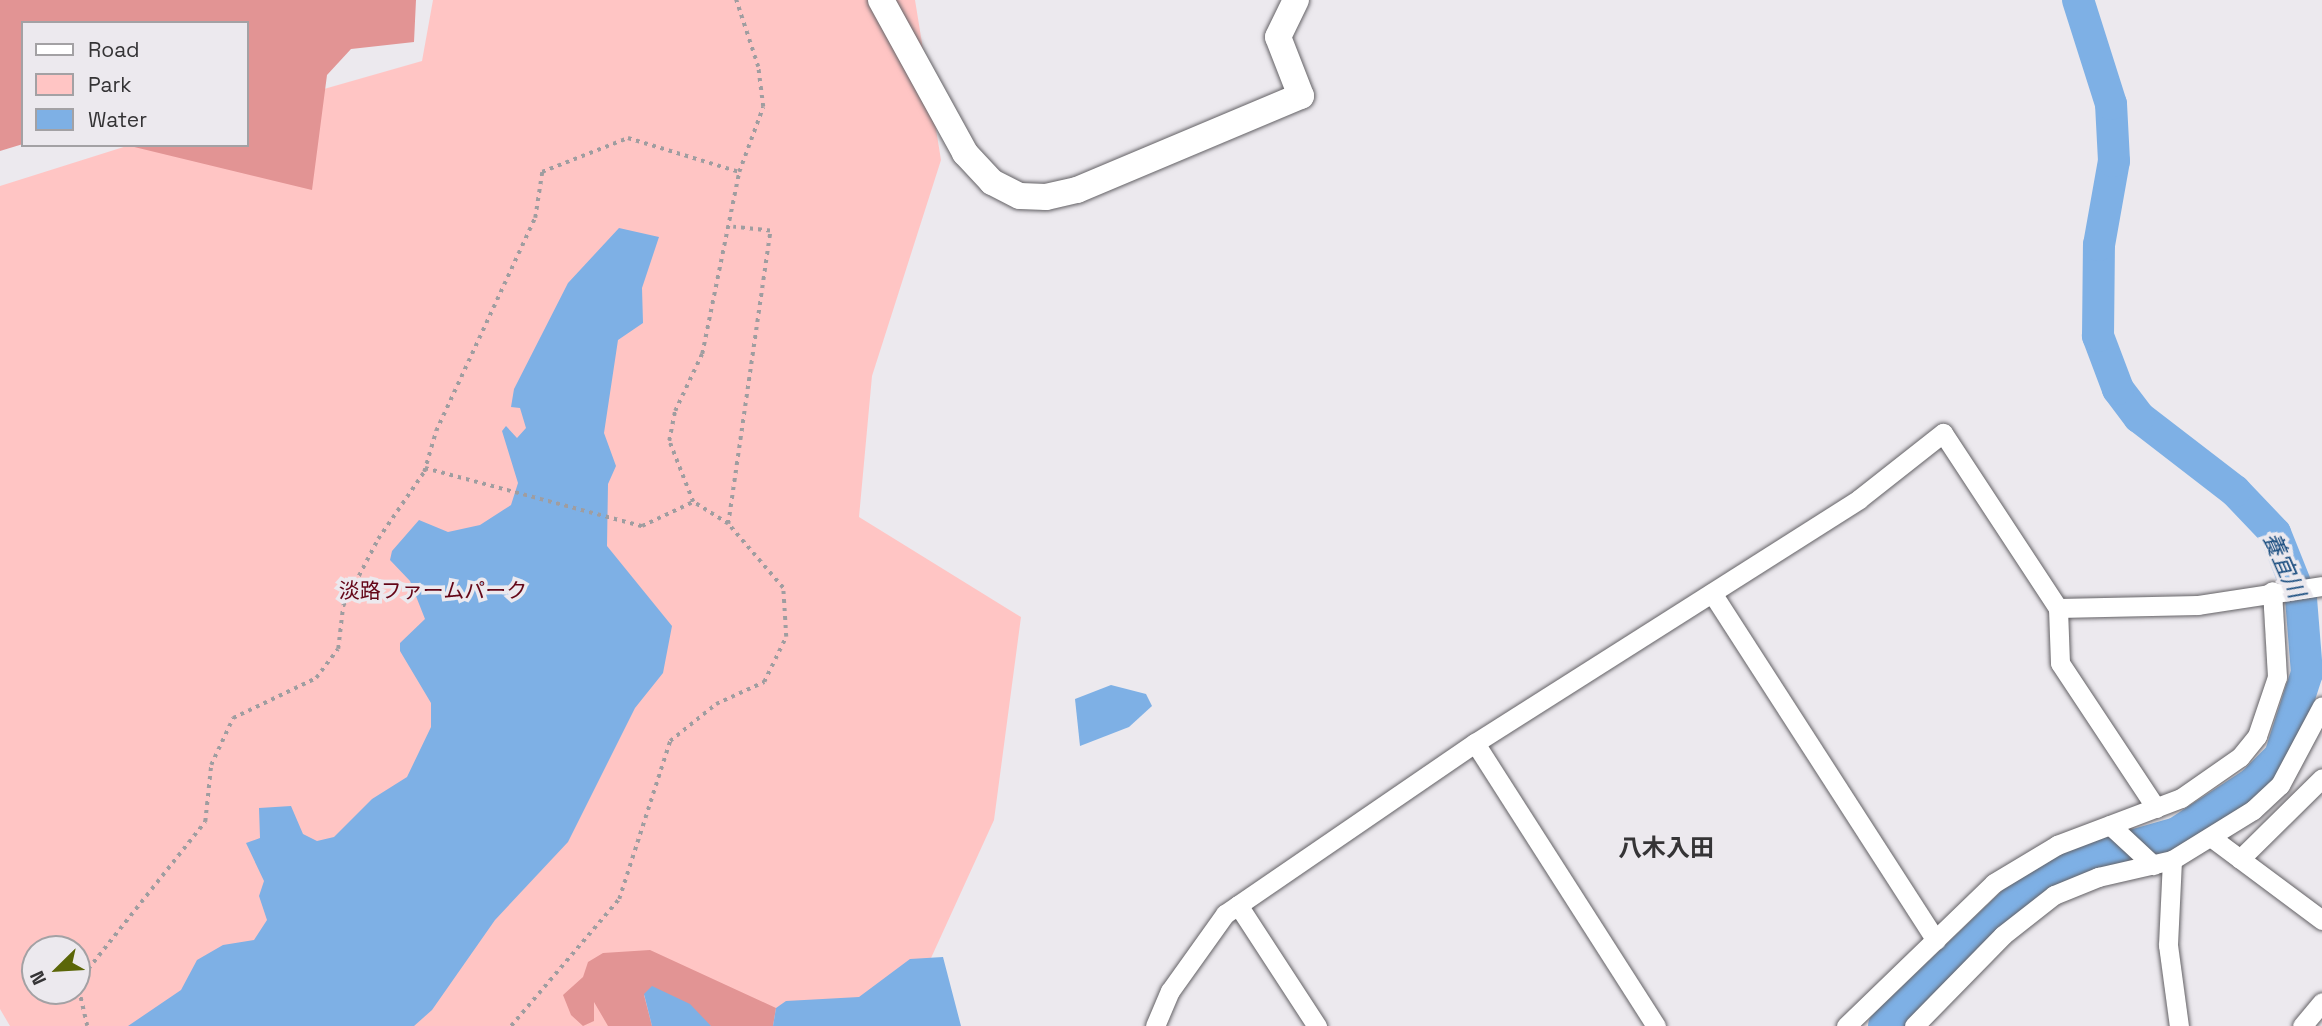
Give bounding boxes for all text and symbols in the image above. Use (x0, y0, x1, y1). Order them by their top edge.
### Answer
legend (21, 21, 248, 147)
text: Road (88, 36, 140, 63)
text: Park (88, 71, 132, 98)
text: Water (88, 106, 147, 133)
water label: 養宜川 (2257, 528, 2311, 602)
park label: 淡路ファームパーク (339, 578, 527, 604)
district label: 八木入田 (1618, 834, 1714, 862)
north arrow (21, 935, 91, 1005)
text: N (24, 967, 52, 989)

